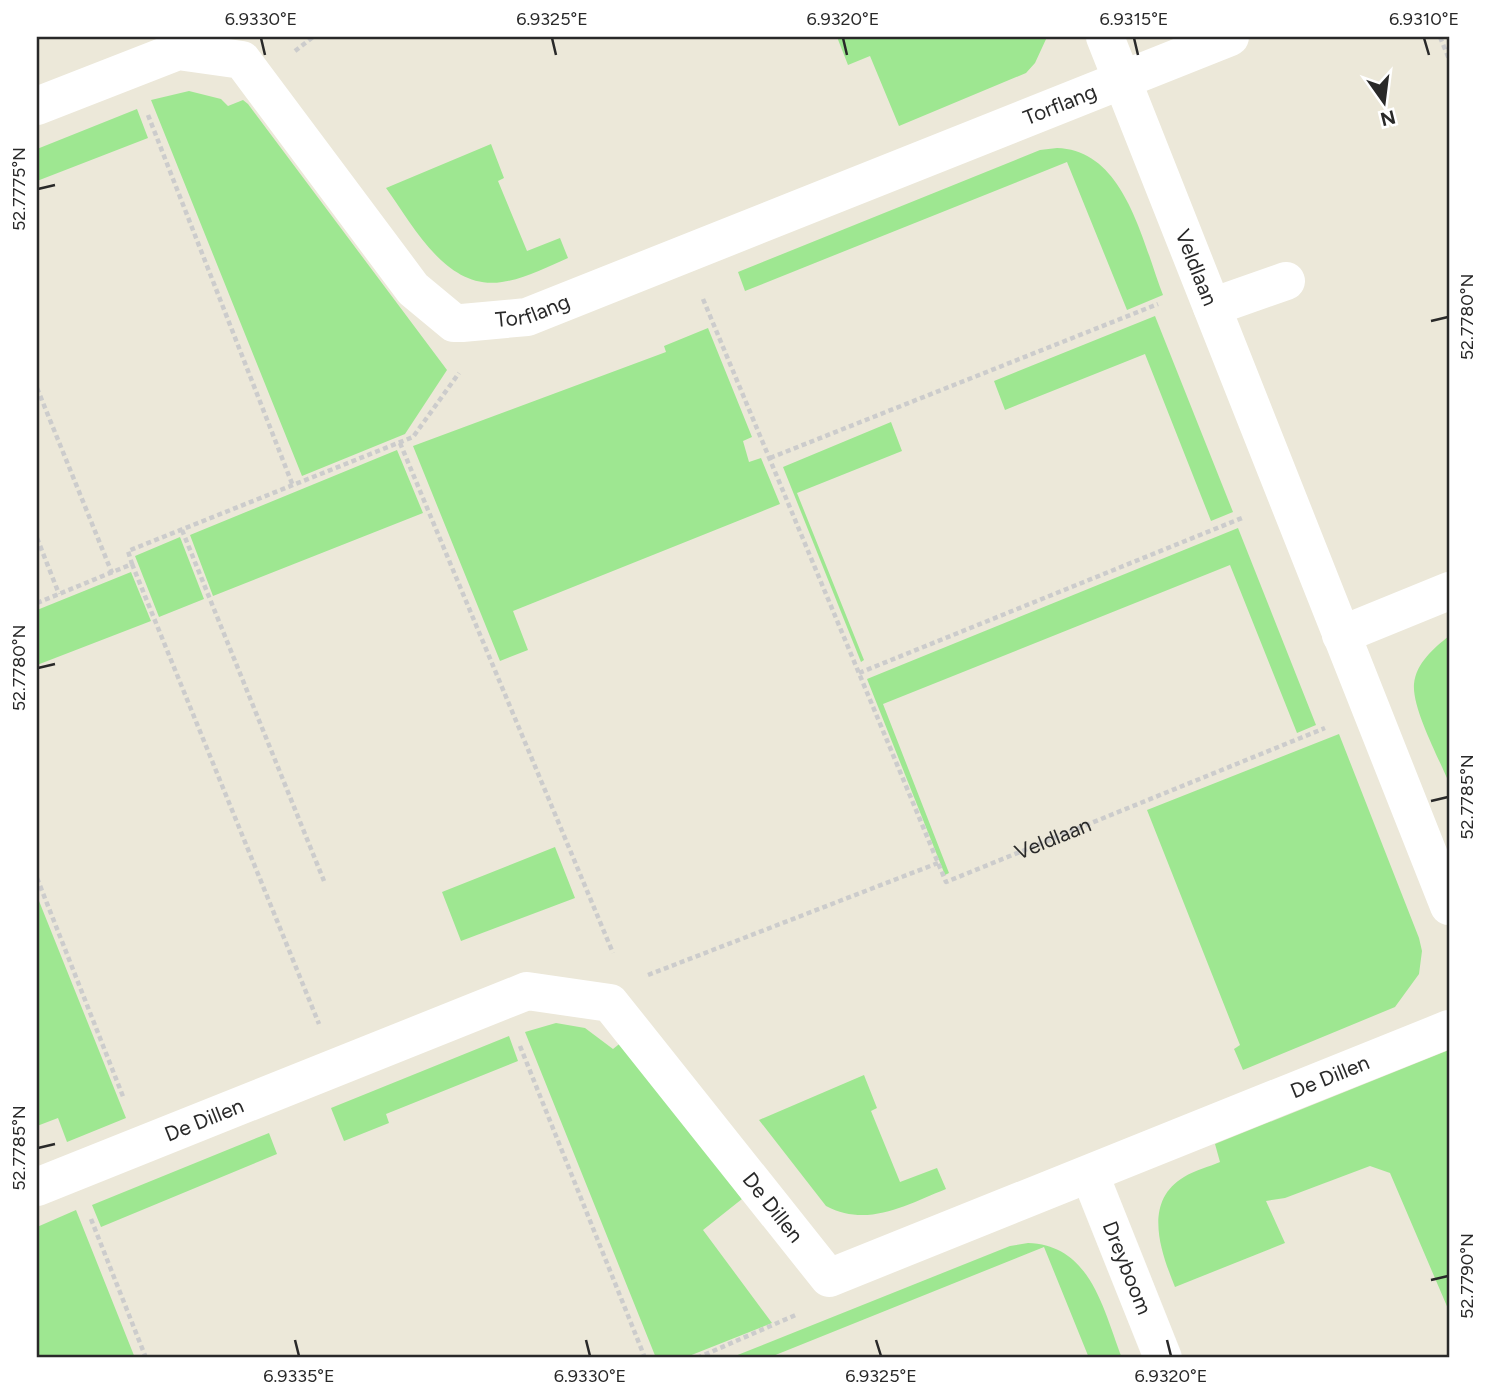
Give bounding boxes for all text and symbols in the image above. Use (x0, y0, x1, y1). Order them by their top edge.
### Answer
text: 6.9330°E (225, 8, 297, 30)
text: 6.9325°E (516, 8, 588, 30)
text: 6.9320°E (807, 8, 879, 30)
text: 6.9315°E (1100, 8, 1169, 30)
text: 6.9310°E (1389, 8, 1459, 30)
north arrow (1350, 66, 1420, 136)
street label: Torflang (1020, 78, 1100, 130)
text: N (1378, 105, 1398, 131)
text: 52.7775°N (8, 147, 30, 231)
street label: Veldlaan (1170, 226, 1223, 309)
text: 52.7780°N (1456, 274, 1478, 360)
street label: Torflang (494, 288, 573, 332)
text: 52.7780°N (8, 625, 30, 711)
text: 52.7785°N (1456, 754, 1478, 840)
street label: Veldlaan (1011, 811, 1094, 865)
street label: De Dillen (1287, 1049, 1373, 1103)
street label: De Dillen (161, 1093, 247, 1147)
text: 52.7785°N (8, 1105, 30, 1191)
street label: De Dillen (738, 1167, 809, 1247)
street label: Dreyboom (1098, 1217, 1157, 1318)
text: 52.7790°N (1456, 1233, 1478, 1319)
text: 6.9335°E (263, 1365, 335, 1387)
text: 6.9330°E (554, 1365, 626, 1387)
text: 6.9325°E (845, 1365, 917, 1387)
text: 6.9320°E (1135, 1365, 1207, 1387)

